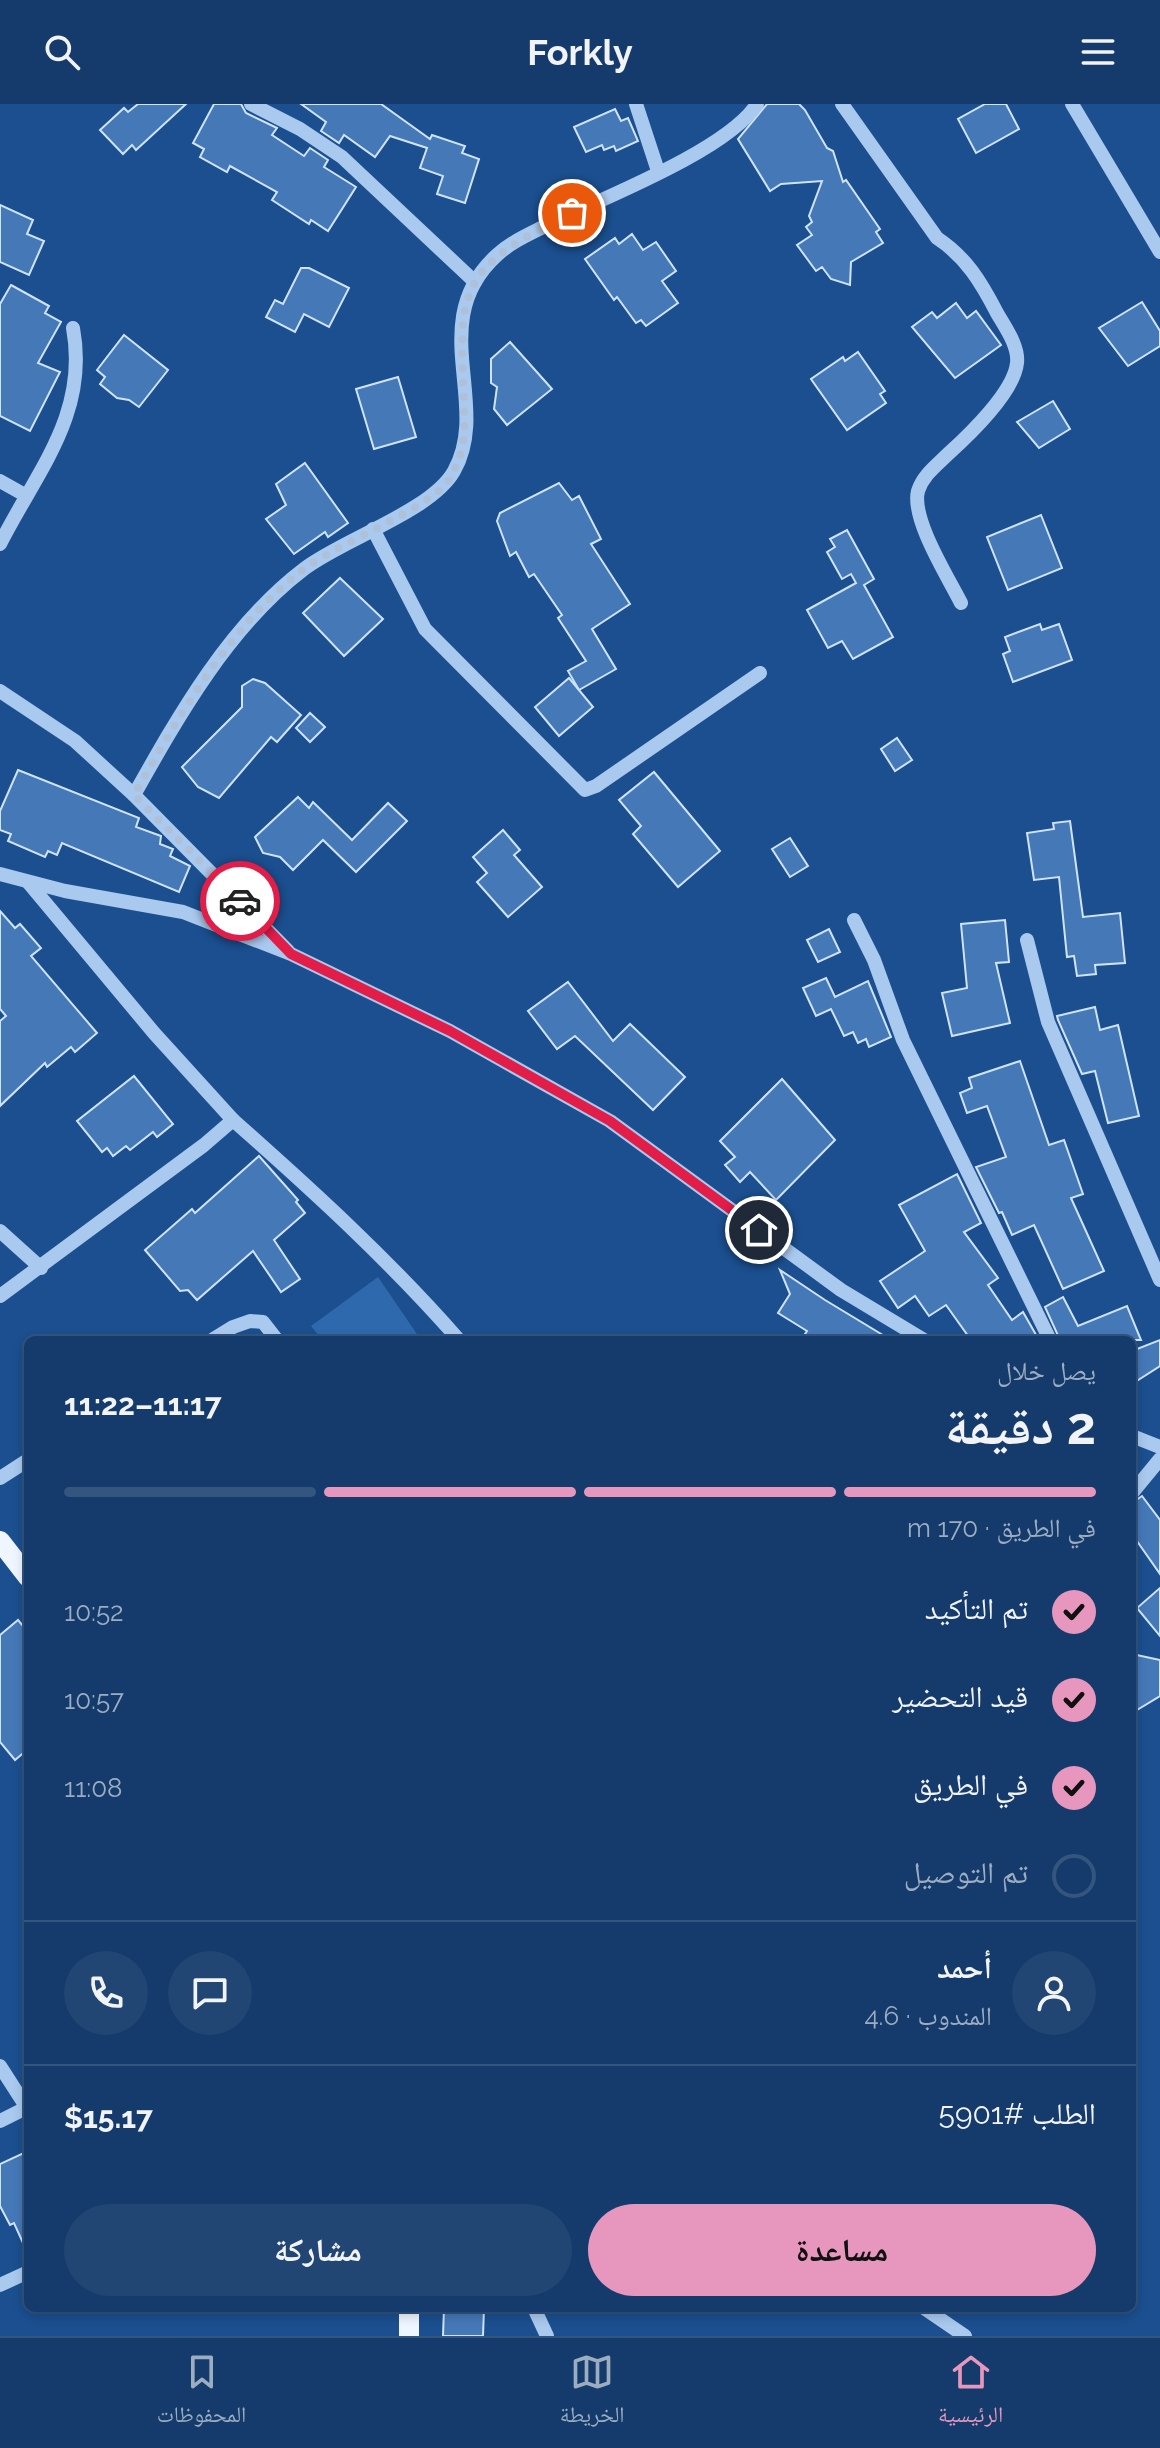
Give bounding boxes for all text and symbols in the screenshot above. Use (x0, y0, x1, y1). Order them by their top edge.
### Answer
icon: search (40, 30, 84, 74)
icon: menu (1076, 30, 1120, 74)
text: Forkly (527, 31, 633, 73)
pin (538, 179, 606, 247)
icon: bag (550, 191, 594, 235)
courier (200, 861, 280, 941)
icon: car (218, 879, 262, 923)
pin (725, 1196, 793, 1264)
icon: home (737, 1208, 781, 1252)
text: يصل خلال (997, 1356, 1096, 1386)
text: 11:17–11:22 (64, 1387, 222, 1422)
text: 2 دقيقة (945, 1395, 1096, 1456)
text: في الطريق · 170 m (907, 1513, 1096, 1543)
icon: check (1052, 1590, 1096, 1634)
text: تم التأكيد (925, 1591, 1028, 1626)
text: 10:52 (64, 1597, 124, 1627)
icon: check (1052, 1678, 1096, 1722)
text: قيد التحضير (892, 1679, 1028, 1714)
text: 10:57 (64, 1685, 124, 1715)
icon: check (1052, 1766, 1096, 1810)
text: في الطريق (913, 1767, 1028, 1802)
text: 11:08 (64, 1773, 122, 1803)
text: تم التوصيل (904, 1855, 1028, 1890)
text: أحمد (937, 1950, 992, 1985)
button: phone (64, 1951, 148, 2035)
button: chat (168, 1951, 252, 2035)
button: person (1012, 1951, 1096, 2035)
text: المندوب · 4.6 (864, 2001, 992, 2031)
text: الطلب #5901 (939, 2096, 1096, 2131)
text: $15.17 (64, 2100, 153, 2135)
button: مشاركة (64, 2204, 572, 2296)
button: مساعدة (588, 2204, 1096, 2296)
tab: المحفوظات (157, 2350, 246, 2436)
tab: الخريطة (560, 2350, 625, 2436)
tab: الرئيسية (938, 2350, 1003, 2436)

